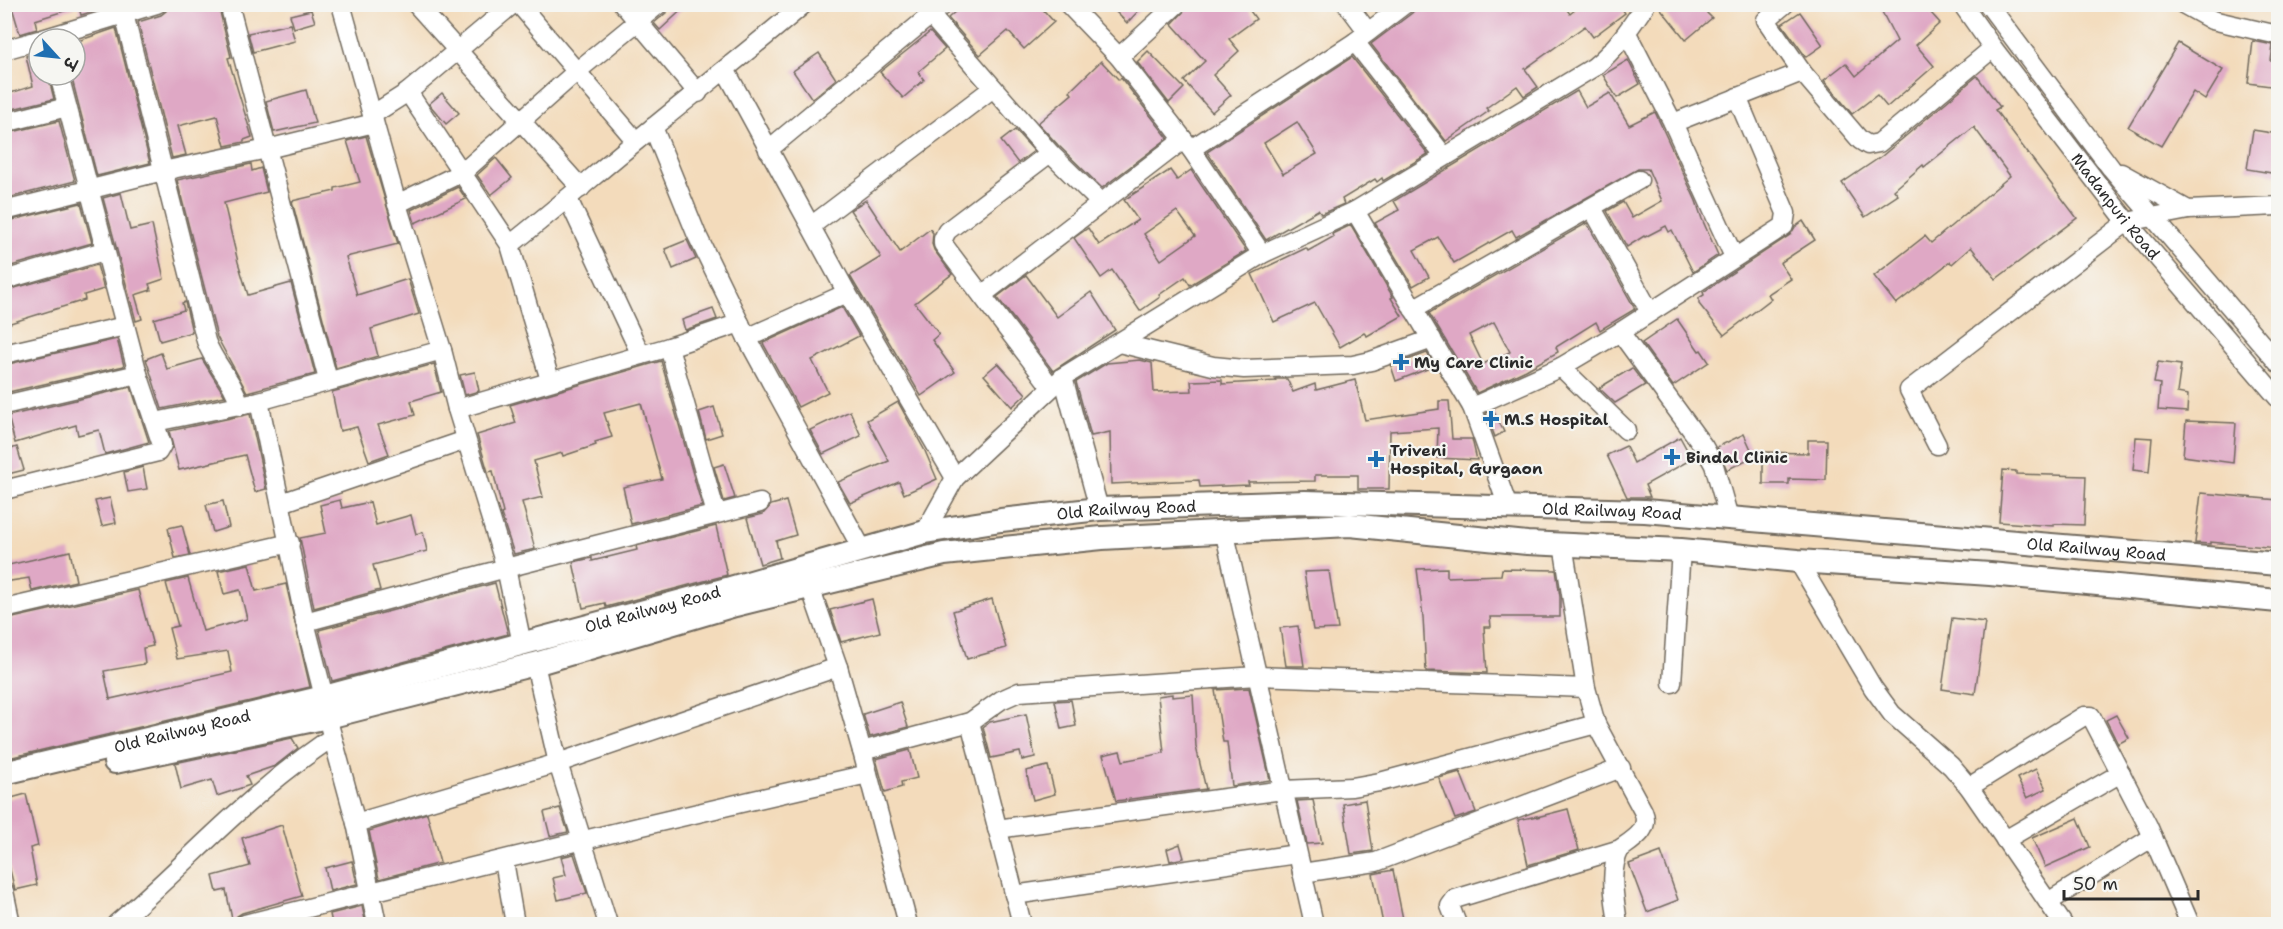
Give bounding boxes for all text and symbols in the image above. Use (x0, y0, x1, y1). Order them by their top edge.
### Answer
north arrow (27, 27, 87, 87)
text: उ (58, 52, 83, 74)
street label: Madanpuri Road (2067, 149, 2165, 264)
place label: My Care Clinic (1414, 352, 1533, 373)
marker: My Care Clinic (1392, 353, 1410, 371)
place label: M.S Hospital (1504, 409, 1609, 430)
marker: M.S Hospital (1482, 410, 1500, 428)
place label: Triveni Hospital, Gurgaon (1390, 440, 1543, 479)
place label: Bindal Clinic (1686, 447, 1788, 468)
marker: Bindal Clinic (1663, 448, 1681, 466)
marker: Triveni Hospital, Gurgaon (1367, 450, 1385, 468)
street label: Old Railway Road (1055, 495, 1196, 524)
street label: Old Railway Road (1542, 498, 1683, 525)
street label: Old Railway Road (2026, 533, 2167, 565)
street label: Old Railway Road (582, 581, 723, 637)
street label: Old Railway Road (112, 704, 252, 757)
scale bar (2064, 863, 2198, 901)
text: 50 m (2073, 872, 2118, 896)

